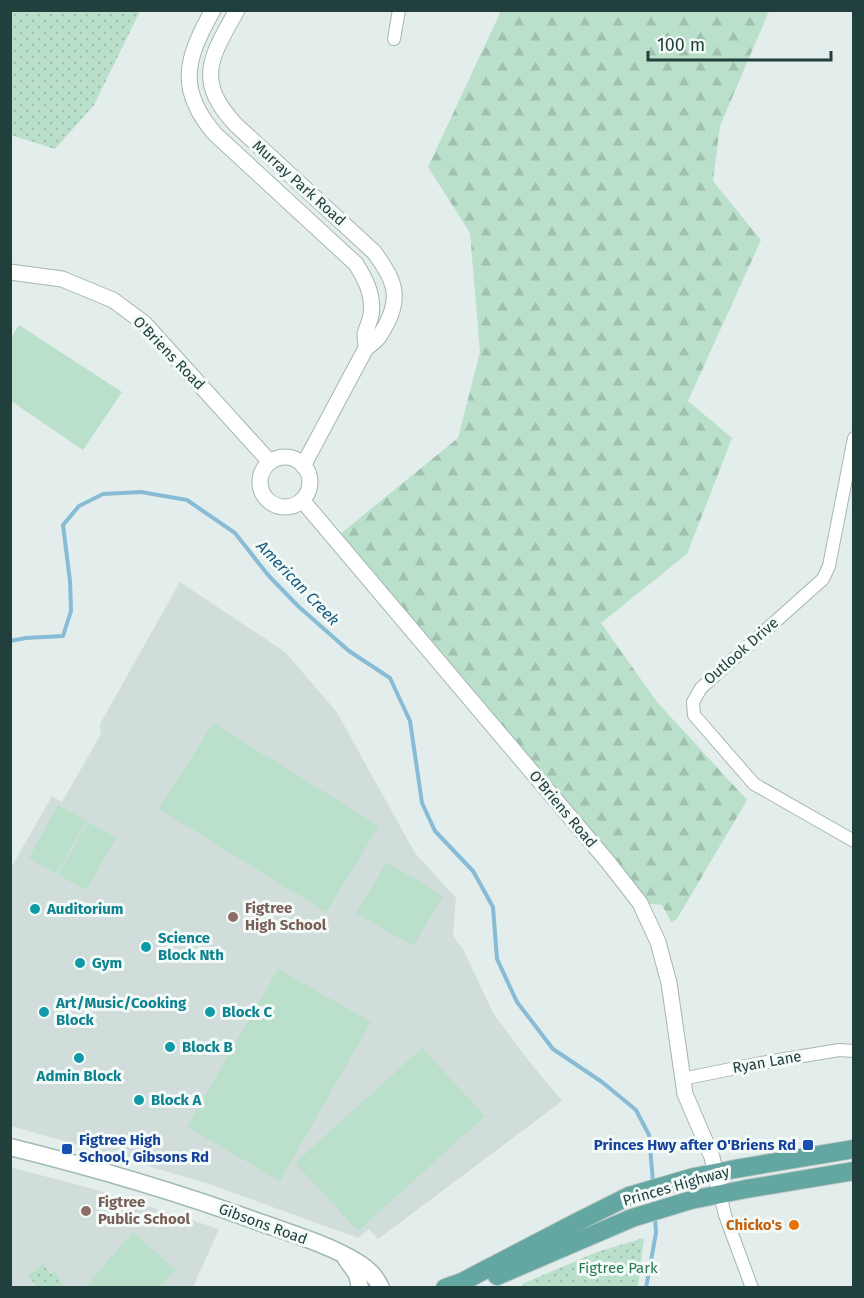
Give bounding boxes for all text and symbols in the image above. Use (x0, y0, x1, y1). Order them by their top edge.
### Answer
scale bar (648, 24, 831, 62)
text: 100 m (657, 34, 705, 56)
street label: Murray Park Road (249, 137, 349, 229)
street label: O'Briens Road (129, 312, 209, 394)
water label: American Creek (252, 536, 343, 630)
street label: Outlook Drive (700, 614, 782, 688)
street label: O'Briens Road (525, 767, 601, 851)
place label: Figtree High School (245, 899, 327, 934)
place label: Auditorium (46, 900, 123, 918)
marker: Auditorium (28, 902, 42, 916)
marker: Figtree High School (226, 910, 240, 924)
place label: Science Block Nth (158, 929, 224, 964)
marker: Science Block Nth (139, 940, 153, 954)
place label: Gym (92, 954, 122, 972)
marker: Gym (73, 956, 87, 970)
place label: Art/Music/Cooking Block (55, 994, 187, 1029)
place label: Block C (222, 1003, 272, 1021)
marker: Art/Music/Cooking Block (37, 1005, 51, 1019)
marker: Block C (203, 1005, 217, 1019)
place label: Block B (182, 1038, 233, 1056)
marker: Block B (163, 1040, 177, 1054)
street label: Ryan Lane (731, 1047, 803, 1077)
marker: Admin Block (72, 1051, 86, 1065)
place label: Admin Block (36, 1067, 122, 1085)
place label: Block A (151, 1091, 202, 1109)
marker: Block A (132, 1093, 146, 1107)
place label: Figtree High School, Gibsons Rd (79, 1131, 209, 1166)
place label: Princes Hwy after O'Briens Rd (594, 1136, 796, 1154)
marker: Princes Hwy after O'Briens Rd (801, 1138, 815, 1152)
marker: Figtree High School, Gibsons Rd (60, 1142, 74, 1156)
street label: Princes Highway (621, 1162, 732, 1210)
place label: Figtree Public School (98, 1193, 191, 1228)
street label: Gibsons Road (216, 1200, 310, 1248)
marker: Figtree Public School (79, 1204, 93, 1218)
place label: Chicko's (726, 1216, 782, 1234)
marker: Chicko's (787, 1218, 801, 1232)
park label: Figtree Park (578, 1259, 658, 1277)

